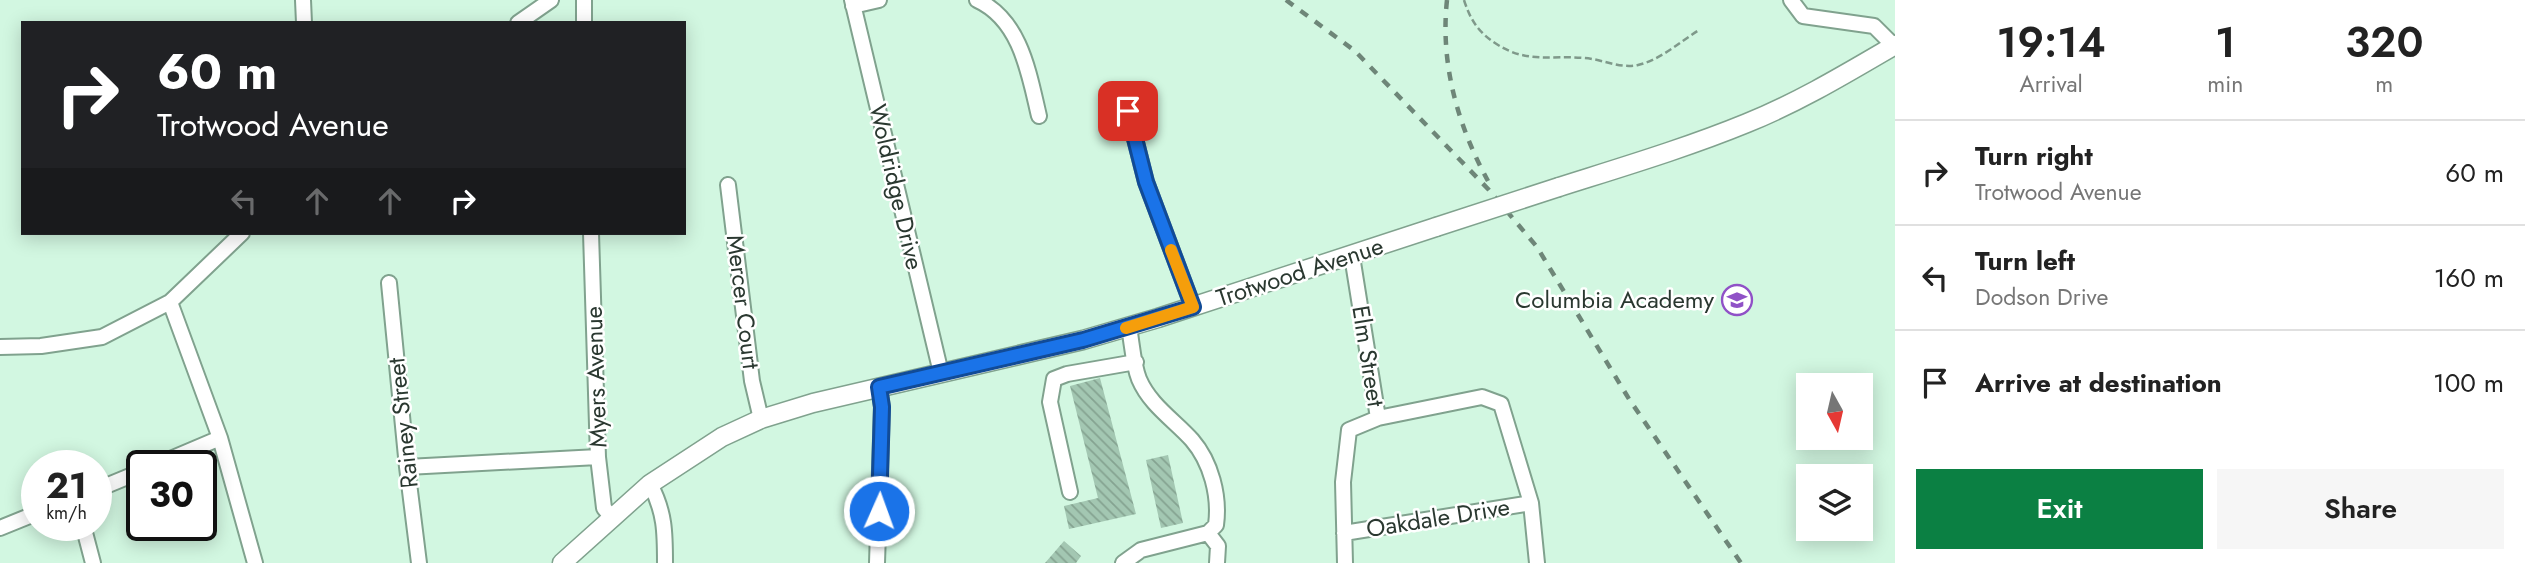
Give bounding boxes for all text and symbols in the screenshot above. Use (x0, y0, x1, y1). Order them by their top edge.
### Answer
text: 19:14 (1997, 12, 2106, 73)
text: 1 (2215, 12, 2236, 73)
text: 320 (2345, 12, 2423, 73)
text: 60 m (157, 37, 277, 107)
icon: right (42, 49, 133, 140)
text: Arrival (2019, 67, 2083, 101)
text: min (2207, 67, 2243, 101)
text: m (2375, 67, 2393, 101)
pin (1098, 81, 1158, 141)
icon: arrive (1109, 92, 1147, 130)
street label: Woldridge Drive (860, 101, 933, 273)
text: Trotwood Avenue (157, 102, 389, 148)
text: Turn right (1975, 137, 2093, 175)
icon: right (1916, 154, 1954, 192)
text: 60 m (2445, 154, 2504, 192)
text: Trotwood Avenue (1975, 175, 2142, 209)
icon: left (225, 182, 263, 220)
icon: ahead (298, 182, 336, 220)
icon: ahead (371, 182, 409, 220)
icon: right (444, 182, 482, 220)
street label: Trotwood Avenue (1212, 228, 1388, 315)
street label: Mercer Court (718, 233, 769, 371)
text: Turn left (1975, 242, 2075, 280)
icon: left (1916, 259, 1954, 297)
text: 160 m (2434, 259, 2504, 297)
text: Dodson Drive (1975, 280, 2108, 314)
place label: Columbia Academy (1515, 282, 1714, 317)
school or university icon: Columbia Academy (1720, 283, 1754, 317)
street label: Elm Street (1343, 303, 1394, 409)
street label: Myers Avenue (576, 306, 615, 449)
street label: Rainey Street (378, 356, 427, 490)
icon: arrive (1916, 364, 1954, 402)
text: Arrive at destination (1975, 364, 2222, 402)
text: 100 m (2433, 364, 2504, 402)
north arrow (1796, 373, 1872, 450)
map controls (1796, 373, 1873, 541)
speed limit sign: 30 (126, 450, 217, 541)
text: 21 (46, 461, 87, 511)
button: layers (1796, 464, 1873, 541)
button: Exit (1916, 469, 2203, 549)
button: Share (2217, 469, 2504, 549)
position arrow (842, 474, 916, 548)
street label: Oakdale Drive (1364, 489, 1512, 546)
text: km/h (46, 500, 87, 526)

